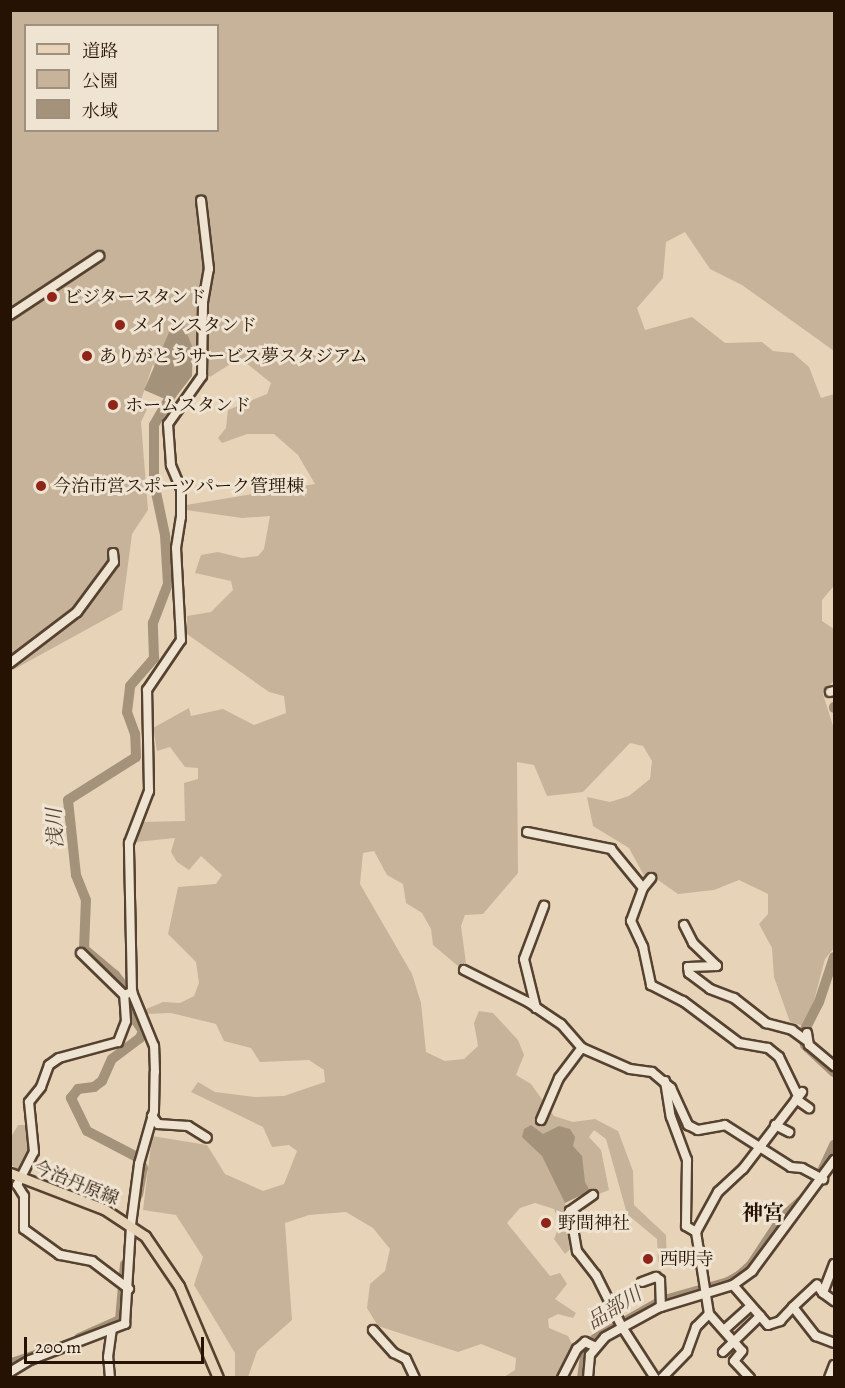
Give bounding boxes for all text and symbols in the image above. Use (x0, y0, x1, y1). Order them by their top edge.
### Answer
legend (24, 24, 219, 132)
text: 道路 (82, 39, 118, 63)
text: 公園 (82, 69, 118, 93)
text: 水域 (82, 99, 118, 123)
place label: ビジタースタンド (64, 286, 208, 308)
marker: ビジタースタンド (45, 290, 59, 304)
place label: メインスタンド (132, 314, 258, 336)
marker: メインスタンド (113, 318, 127, 332)
place label: ありがとうサービス夢スタジアム (99, 345, 369, 367)
marker: ありがとうサービス夢スタジアム (80, 349, 94, 363)
place label: ホームスタンド (125, 394, 251, 416)
marker: ホームスタンド (106, 398, 120, 412)
place label: 今治市営スポーツパーク管理棟 (53, 475, 305, 497)
marker: 今治市営スポーツパーク管理棟 (34, 479, 48, 493)
water label: 浅川 (42, 807, 68, 849)
street label: 今治丹原線 (30, 1156, 122, 1210)
district label: 神宮 (742, 1200, 784, 1226)
place label: 野間神社 (558, 1212, 630, 1234)
marker: 野間神社 (539, 1216, 553, 1230)
place label: 西明寺 (660, 1248, 714, 1270)
marker: 西明寺 (641, 1252, 655, 1266)
water label: 品部川 (582, 1282, 646, 1334)
scale bar (27, 1325, 207, 1363)
text: 200 m (35, 1335, 81, 1359)

